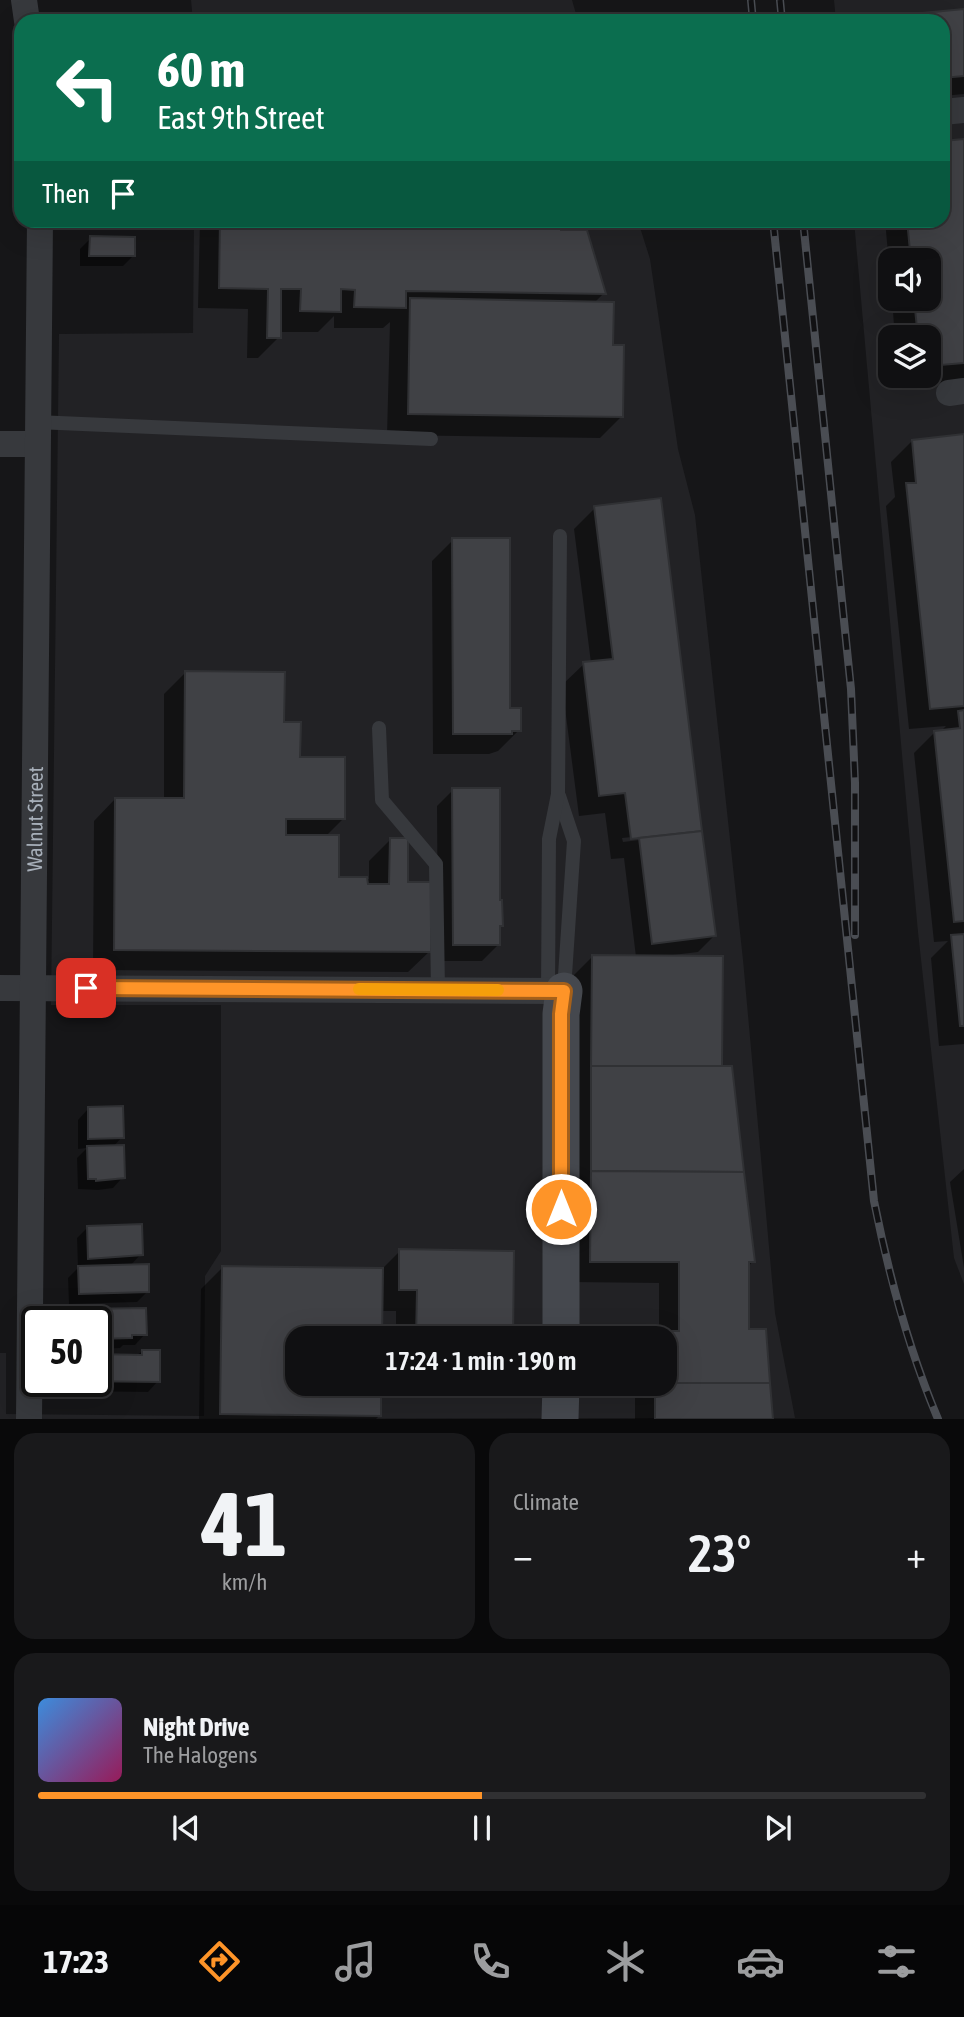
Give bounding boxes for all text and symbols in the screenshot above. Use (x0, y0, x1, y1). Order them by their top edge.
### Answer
text: 60 m (157, 41, 245, 97)
icon: left (42, 42, 133, 133)
text: East 9th Street (157, 99, 325, 136)
icon: arrive (104, 175, 142, 213)
text: Then (42, 179, 90, 209)
map controls (878, 248, 941, 388)
button: sound (878, 248, 941, 311)
button: layers (878, 325, 941, 388)
street label: Walnut Street (22, 766, 47, 872)
pin (56, 958, 116, 1018)
icon: arrive (67, 969, 105, 1007)
position arrow (524, 1172, 598, 1246)
speed limit sign: 50 (21, 1306, 112, 1397)
text: 17:24 · 1 min · 190 m (386, 1346, 576, 1376)
text: 41 (202, 1471, 287, 1575)
text: Climate (513, 1489, 579, 1515)
text: 23° (688, 1523, 751, 1583)
text: − (513, 1533, 533, 1576)
text: + (906, 1533, 926, 1576)
text: km/h (222, 1569, 267, 1595)
text: Night Drive (143, 1712, 250, 1742)
text: The Halogens (143, 1742, 257, 1768)
icon: previous (167, 1809, 205, 1847)
icon: pause (463, 1809, 501, 1847)
icon: next (759, 1809, 797, 1847)
icon: directions (195, 1937, 244, 1986)
icon: music (331, 1937, 380, 1986)
icon: phone (466, 1937, 515, 1986)
icon: climate (601, 1937, 650, 1986)
icon: car (736, 1937, 785, 1986)
icon: filters (872, 1937, 921, 1986)
text: 17:23 (43, 1943, 109, 1980)

